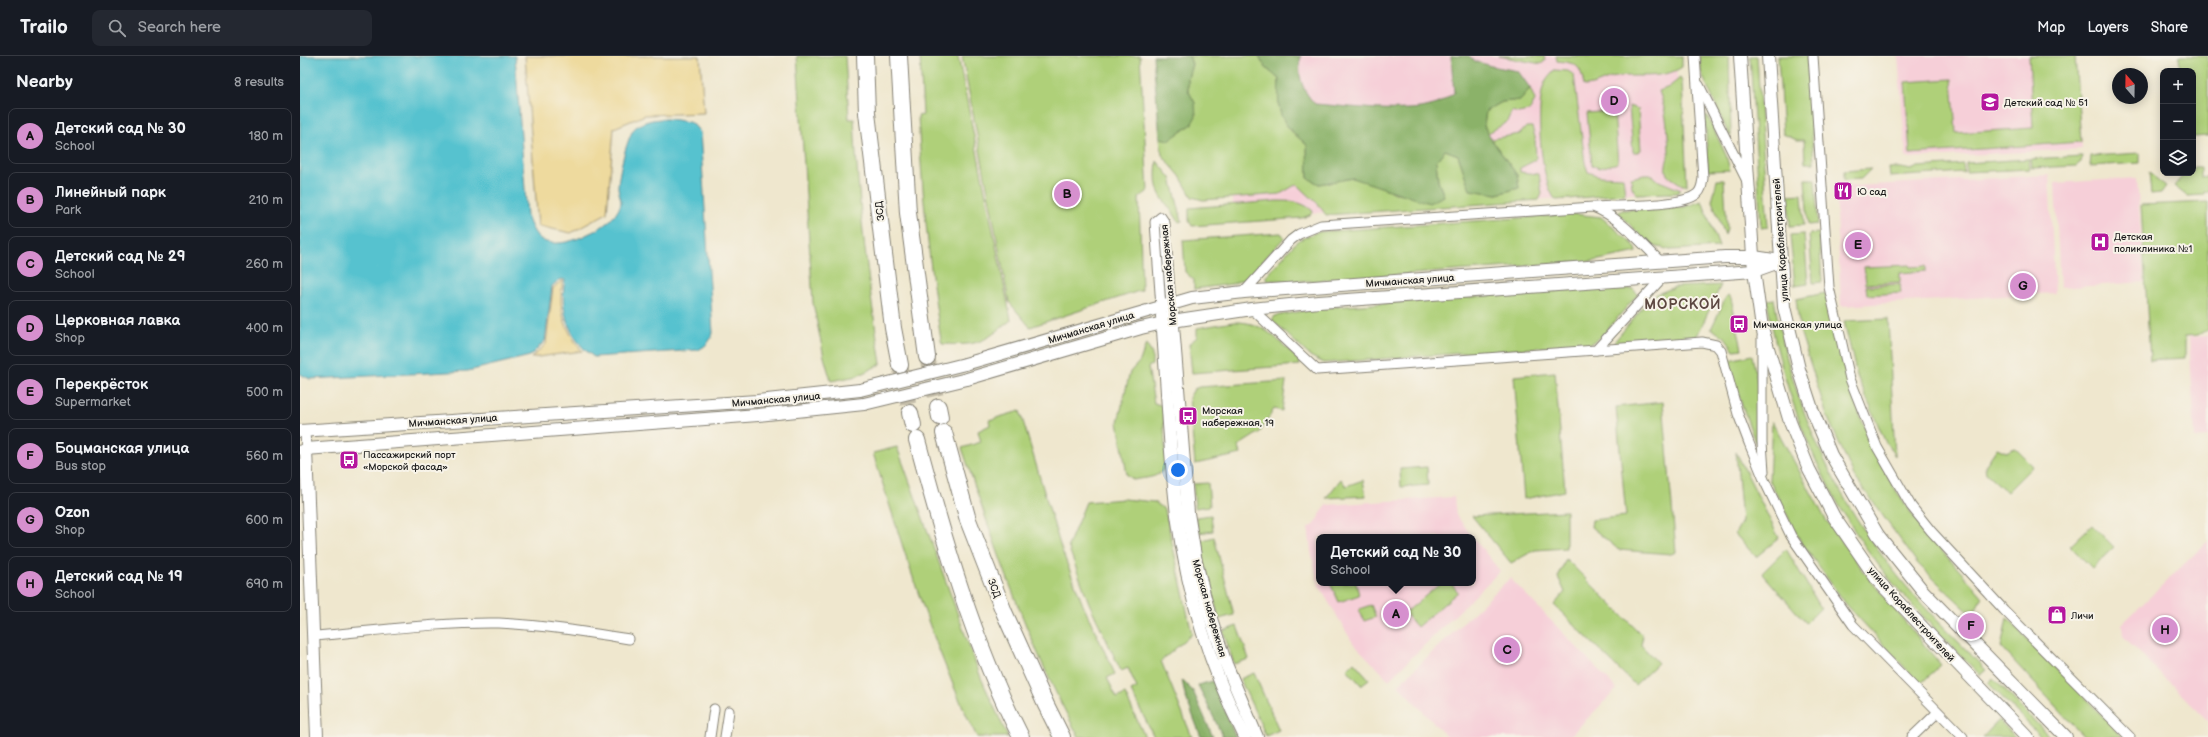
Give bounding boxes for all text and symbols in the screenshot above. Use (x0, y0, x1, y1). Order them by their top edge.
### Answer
search box (92, 10, 372, 46)
text: Trailo (20, 16, 68, 39)
icon: search (106, 17, 128, 39)
text: Search here (138, 18, 221, 37)
text: Map (2037, 19, 2065, 36)
text: Layers (2087, 19, 2129, 36)
text: Share (2151, 19, 2188, 36)
north arrow (2112, 68, 2148, 104)
map controls (2160, 68, 2196, 176)
button: + (2160, 68, 2196, 104)
text: Nearby (16, 72, 73, 92)
text: 8 results (234, 74, 284, 90)
pin: D (1601, 86, 1627, 116)
school or university icon: Детский сад № 51 (1979, 91, 2001, 113)
place label: Детский сад № 51 (2004, 97, 2088, 109)
button: − (2160, 104, 2196, 140)
text: Детский сад № 30 (55, 119, 186, 138)
text: A (26, 128, 34, 144)
text: 180 m (248, 128, 283, 144)
text: School (55, 138, 95, 154)
button: layers (2160, 140, 2196, 176)
street label: улица Кораблестроителей (1771, 178, 1791, 302)
pin: B (1054, 179, 1080, 209)
restaurant icon: Ю сад (1832, 180, 1854, 202)
text: Линейный парк (55, 183, 166, 202)
place label: Ю сад (1857, 186, 1886, 198)
text: B (25, 192, 35, 208)
text: 210 m (249, 192, 283, 208)
street label: ЗСД (873, 200, 887, 221)
text: Park (55, 202, 81, 218)
street label: Морская набережная (1159, 223, 1179, 326)
pin: E (1845, 230, 1871, 260)
hospital icon: Детская поликлиника №1 (2089, 231, 2111, 253)
place label: Детская поликлиника №1 (2114, 231, 2192, 255)
text: Детский сад № 29 (55, 247, 185, 266)
text: C (25, 256, 35, 272)
text: 260 m (245, 256, 283, 272)
text: School (55, 266, 95, 282)
pin: G (2010, 271, 2036, 301)
street label: Мичманская улица (1365, 272, 1455, 290)
district label: МОРСКОЙ (1644, 294, 1722, 313)
street label: Мичманская улица (1047, 309, 1136, 347)
text: Церковная лавка (55, 311, 180, 330)
bus stop icon: Мичманская улица (1728, 313, 1750, 335)
place label: Мичманская улица (1753, 319, 1842, 331)
text: D (25, 320, 35, 336)
text: 400 m (246, 320, 283, 336)
text: Shop (55, 330, 85, 346)
text: Перекрёсток (55, 375, 148, 394)
text: E (26, 384, 34, 400)
text: 500 m (246, 384, 283, 400)
street label: Мичманская улица (731, 390, 821, 410)
text: Supermarket (55, 394, 131, 410)
bus stop icon: Морская набережная, 19 (1177, 405, 1199, 427)
place label: Морская набережная, 19 (1202, 405, 1274, 429)
street label: Мичманская улица (408, 412, 498, 430)
text: Боцманская улица (55, 439, 189, 458)
text: F (26, 448, 34, 464)
text: 560 m (246, 448, 283, 464)
bus stop icon: Пассажирский порт «Морской фасад» (338, 449, 360, 471)
place label: Пассажирский порт «Морской фасад» (363, 449, 456, 473)
text: Bus stop (55, 458, 106, 474)
your location (1168, 460, 1188, 480)
text: Ozon (55, 503, 90, 522)
text: G (25, 512, 35, 528)
text: 600 m (246, 512, 283, 528)
text: Shop (55, 522, 85, 538)
popup (1316, 534, 1476, 586)
text: Детский сад № 30 (1331, 543, 1461, 562)
street label: Морская набережная (1189, 558, 1229, 659)
text: School (1331, 562, 1370, 578)
street label: улица Кораблестроителей (1865, 565, 1957, 665)
text: Детский сад № 19 (55, 567, 183, 586)
text: H (25, 576, 35, 592)
text: 690 m (246, 576, 283, 592)
street label: ЗСД (985, 577, 1003, 600)
text: School (55, 586, 95, 602)
pin: A (1383, 599, 1409, 629)
shop icon: Личи (2046, 604, 2068, 626)
place label: Личи (2070, 610, 2094, 622)
pin: F (1958, 611, 1984, 641)
pin: H (2152, 615, 2178, 645)
pin: C (1494, 635, 1520, 665)

